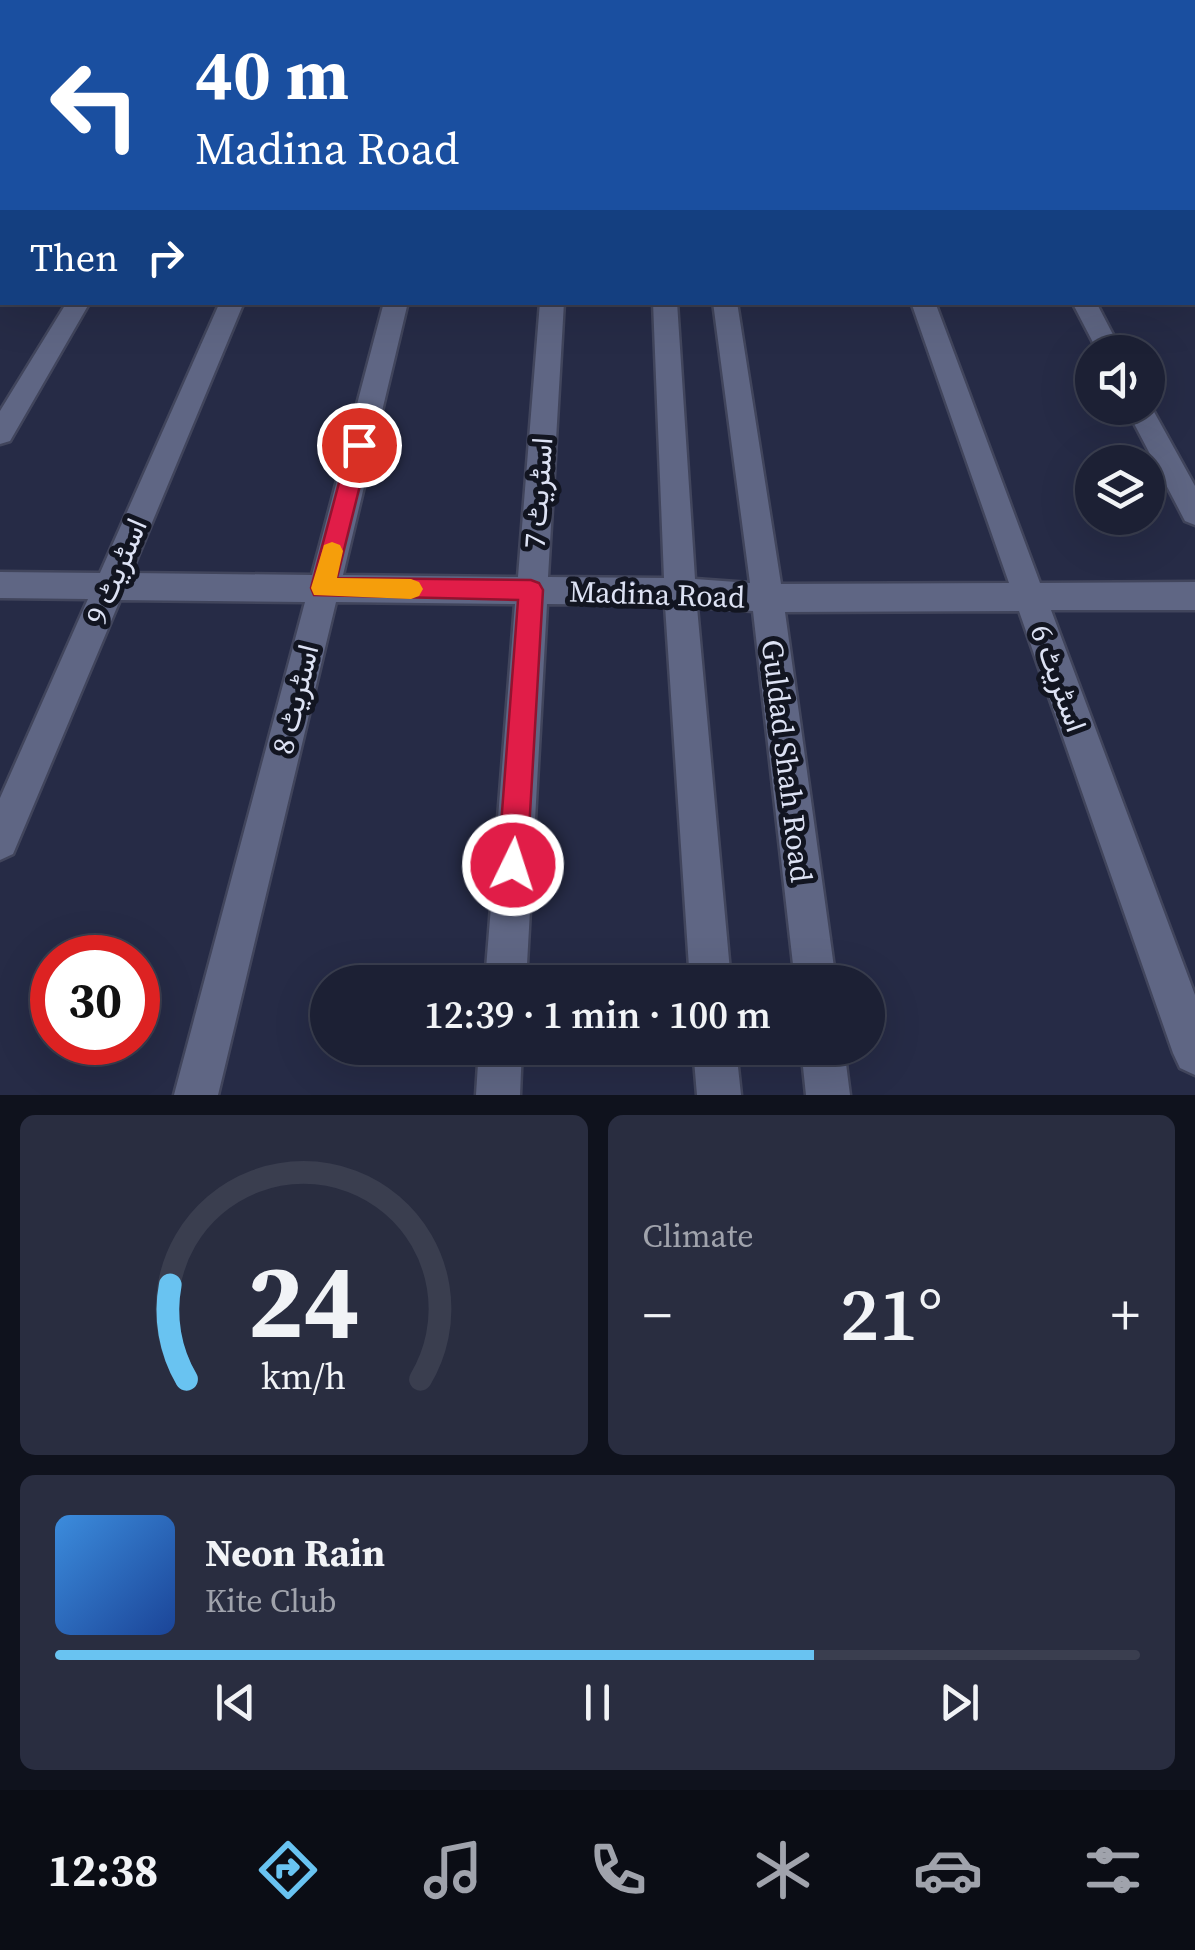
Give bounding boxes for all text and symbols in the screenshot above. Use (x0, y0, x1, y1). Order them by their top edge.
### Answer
text: 40 m (195, 26, 349, 122)
icon: left (30, 40, 160, 170)
text: Madina Road (195, 117, 459, 179)
icon: right (138, 230, 193, 285)
text: Then (30, 232, 118, 284)
map controls (1075, 335, 1165, 535)
button: sound (1075, 335, 1165, 425)
pin (317, 403, 402, 488)
icon: arrive (332, 418, 387, 473)
street label: اسٹریٹ 7 (514, 436, 562, 550)
button: layers (1075, 445, 1165, 535)
street label: اسٹریٹ 9 (75, 512, 157, 630)
street label: Madina Road (568, 570, 746, 618)
street label: اسٹریٹ 6 (1021, 619, 1097, 737)
street label: Guldad Shah Road (752, 637, 822, 885)
street label: اسٹریٹ 8 (262, 640, 328, 758)
position arrow (461, 813, 565, 917)
speed limit sign: 30 (30, 935, 160, 1065)
text: 12:39 · 1 min · 100 m (424, 989, 771, 1041)
text: Climate (643, 1214, 754, 1258)
text: 24 (247, 1229, 360, 1372)
text: 21° (840, 1262, 943, 1365)
text: − (643, 1277, 672, 1352)
text: + (1111, 1277, 1140, 1352)
text: km/h (261, 1352, 346, 1401)
text: Neon Rain (205, 1527, 385, 1579)
text: Kite Club (205, 1579, 337, 1623)
icon: previous (208, 1675, 263, 1730)
icon: pause (570, 1675, 625, 1730)
icon: next (932, 1675, 987, 1730)
icon: directions (253, 1835, 323, 1905)
icon: music (418, 1835, 488, 1905)
icon: phone (583, 1835, 653, 1905)
icon: climate (748, 1835, 818, 1905)
icon: car (913, 1835, 983, 1905)
icon: filters (1078, 1835, 1148, 1905)
text: 12:38 (47, 1839, 158, 1901)

